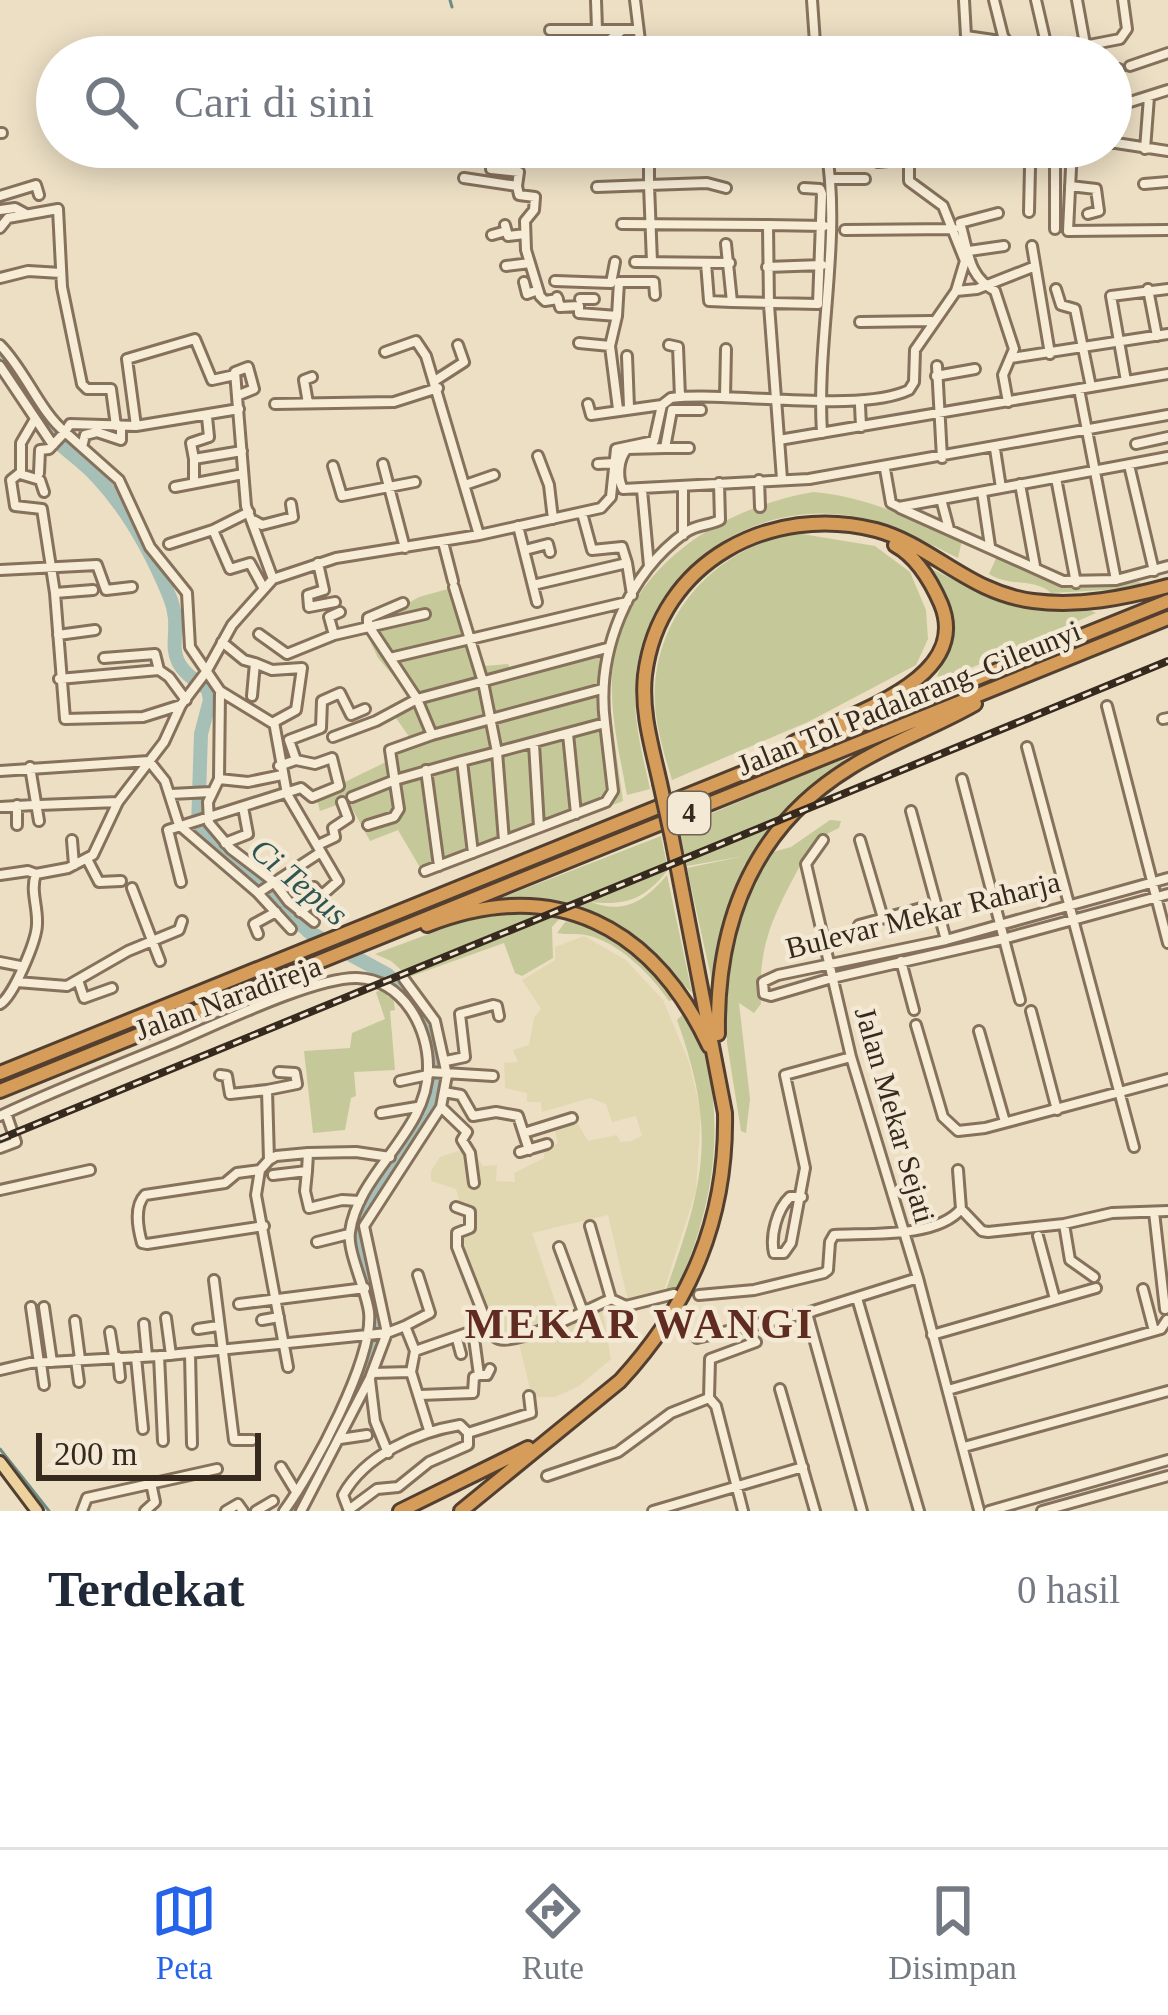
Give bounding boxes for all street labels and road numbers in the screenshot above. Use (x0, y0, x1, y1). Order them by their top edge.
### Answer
street label: Jalan Tol Padalarang–Cileunyi (732, 613, 1085, 782)
road number: 4 (668, 792, 710, 834)
street label: Bulevar Mekar Raharja (782, 864, 1063, 965)
street label: Jalan Naradireja (130, 949, 325, 1047)
street label: Jalan Mekar Sejati (849, 1003, 942, 1227)

